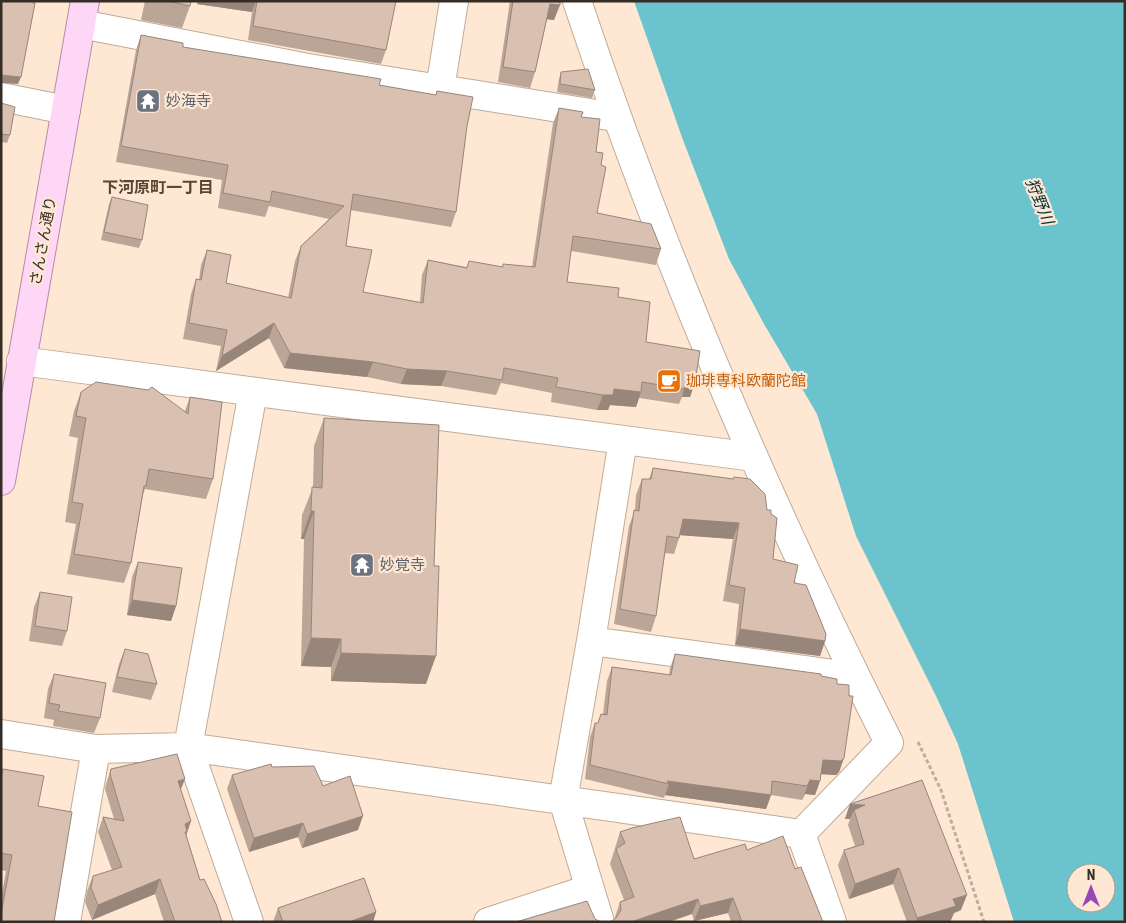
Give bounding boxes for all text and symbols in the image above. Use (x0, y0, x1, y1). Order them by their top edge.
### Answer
temple icon: 妙海寺 (135, 88, 161, 114)
place label: 妙海寺 (166, 92, 211, 110)
water label: 狩野川 (1022, 175, 1058, 229)
district label: 下河原町一丁目 (102, 178, 214, 197)
street label: さんさん通り (26, 195, 60, 287)
cafe icon: 珈琲専科欧蘭陀館 (656, 368, 682, 394)
place label: 珈琲専科欧蘭陀館 (686, 372, 806, 390)
temple icon: 妙覚寺 (349, 552, 375, 578)
place label: 妙覚寺 (380, 556, 425, 574)
north arrow (1066, 863, 1116, 913)
text: N (1087, 867, 1095, 883)

